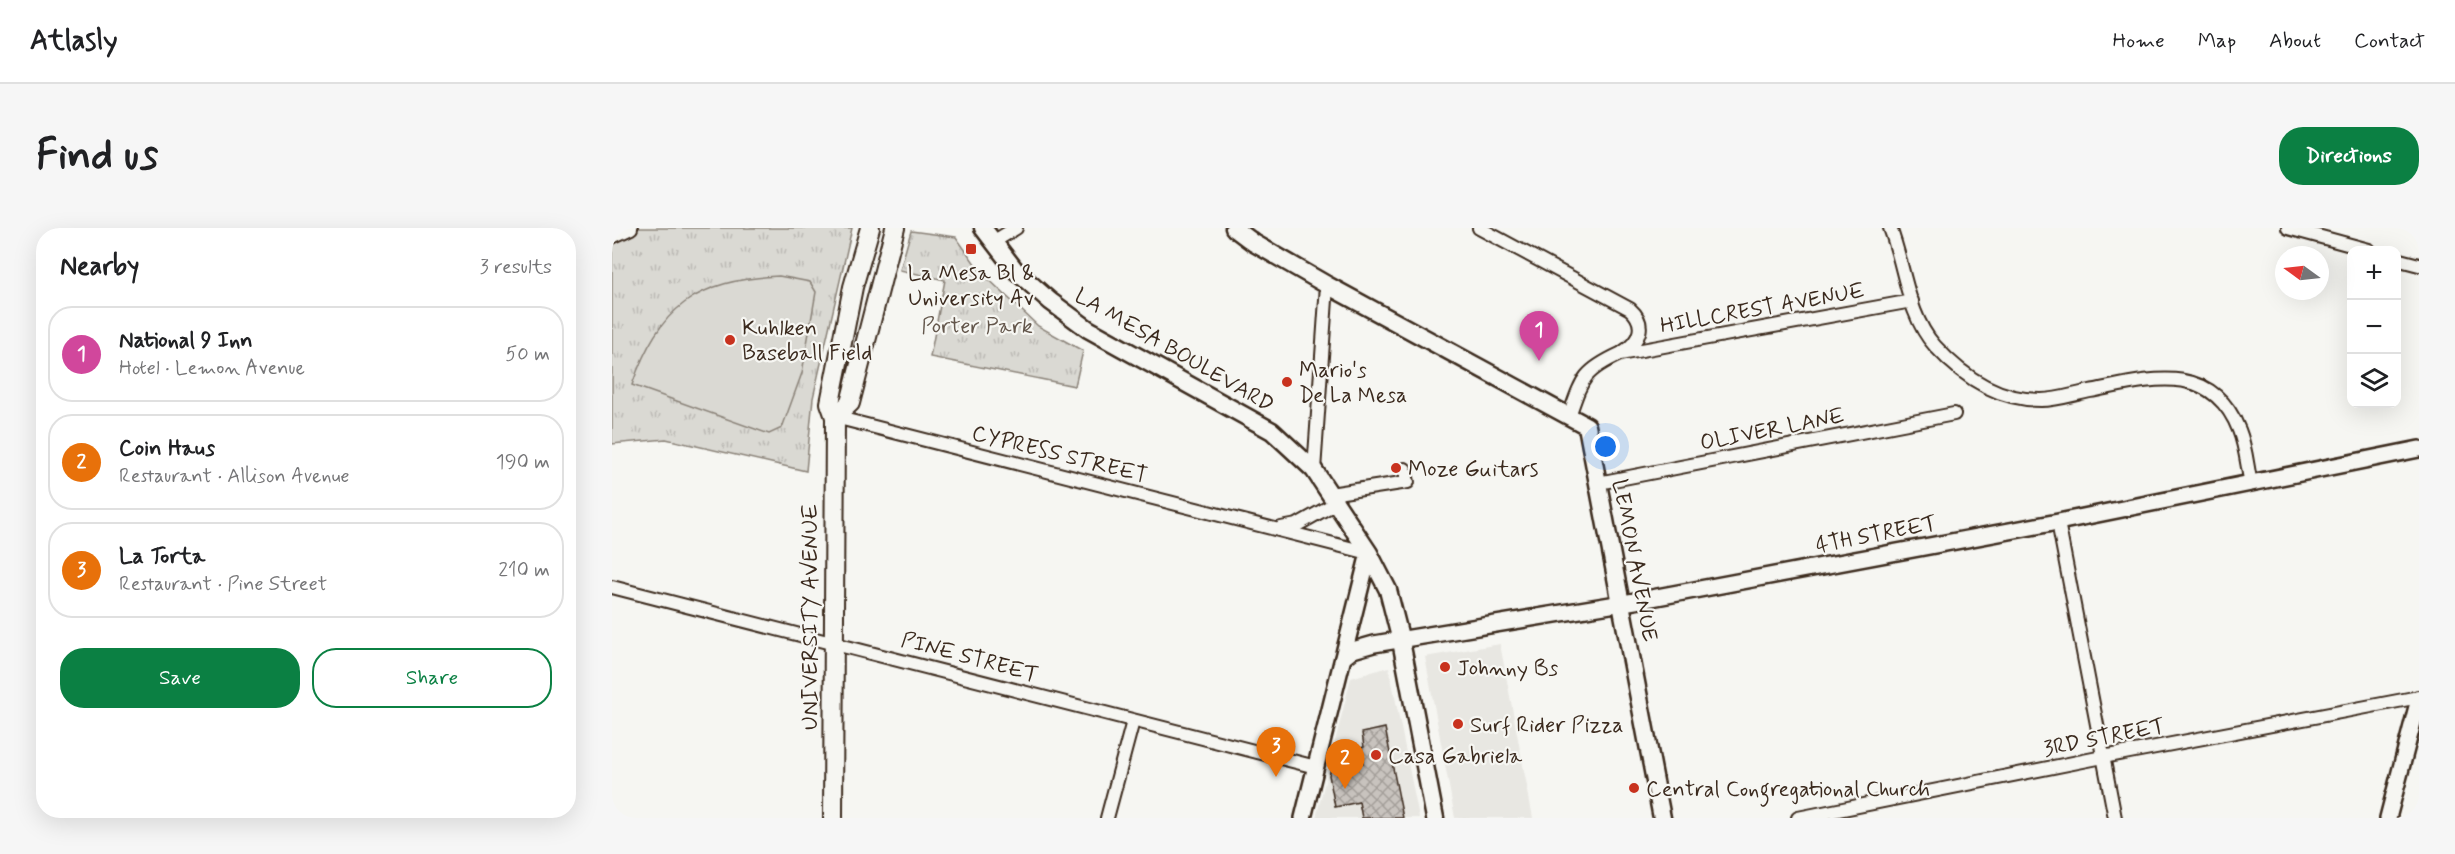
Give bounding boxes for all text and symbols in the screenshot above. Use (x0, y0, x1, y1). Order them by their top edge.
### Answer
text: Atlasly (30, 23, 118, 60)
text: Home (2113, 27, 2165, 55)
text: Map (2198, 27, 2236, 55)
text: About (2269, 27, 2321, 55)
text: Contact (2354, 27, 2425, 55)
button: Directions (2279, 127, 2419, 185)
text: Find us (36, 129, 158, 184)
marker: La Mesa Bl & University Av (964, 242, 978, 256)
north arrow (2275, 246, 2329, 300)
map controls (2347, 246, 2401, 408)
button: + (2347, 246, 2401, 300)
text: Nearby (60, 250, 139, 284)
text: 3 results (480, 254, 552, 281)
place label: La Mesa Bl & University Av (908, 260, 1034, 313)
street label: HILLCREST AVENUE (1658, 277, 1867, 341)
street label: LA MESA BOULEVARD (1069, 282, 1279, 419)
button: − (2347, 300, 2401, 354)
pin: 1 (1520, 312, 1558, 361)
park label: Porter Park (921, 313, 1033, 341)
place label: Kuhlken Baseball Field (742, 315, 872, 368)
text: National 9 Inn (119, 327, 253, 355)
marker: Kuhlken Baseball Field (723, 333, 737, 347)
text: 1 (77, 341, 86, 368)
text: 50 m (505, 341, 550, 368)
button: layers (2347, 354, 2401, 408)
text: Hotel · Lemon Avenue (119, 355, 305, 382)
place label: Mario's De La Mesa (1299, 357, 1407, 410)
marker: Mario's De La Mesa (1280, 375, 1294, 389)
street label: OLIVER LANE (1698, 402, 1847, 458)
street label: CYPRESS STREET (969, 420, 1150, 490)
your location (1591, 432, 1620, 461)
text: Coin Haus (119, 435, 215, 463)
text: 2 (77, 449, 86, 476)
text: 190 m (496, 449, 550, 476)
place label: Moze Guitars (1408, 456, 1539, 484)
marker: Moze Guitars (1389, 461, 1403, 475)
text: Restaurant · Allison Avenue (119, 463, 350, 490)
street label: LEMON AVENUE (1605, 477, 1664, 644)
street label: UNIVERSITY AVENUE (797, 504, 825, 730)
street label: 4TH STREET (1813, 510, 1939, 560)
text: La Torta (119, 543, 205, 571)
text: 3 (77, 557, 86, 584)
text: 210 m (498, 557, 550, 584)
text: Restaurant · Pine Street (119, 571, 327, 598)
street label: PINE STREET (898, 626, 1041, 690)
button: Save (60, 648, 300, 708)
button: Share (312, 648, 552, 708)
place label: Johnny Bs (1457, 655, 1558, 683)
marker: Johnny Bs (1438, 660, 1452, 674)
place label: Surf Rider Pizza (1470, 712, 1624, 740)
street label: 3RD STREET (2041, 712, 2168, 763)
marker: Surf Rider Pizza (1451, 717, 1465, 731)
pin: 3 (1256, 728, 1296, 777)
pin: 2 (1326, 740, 1364, 789)
place label: Casa Gabriela (1388, 743, 1523, 771)
marker: Casa Gabriela (1369, 748, 1383, 762)
place label: Central Congregational Church (1646, 776, 1930, 807)
marker: Central Congregational Church (1627, 781, 1641, 795)

